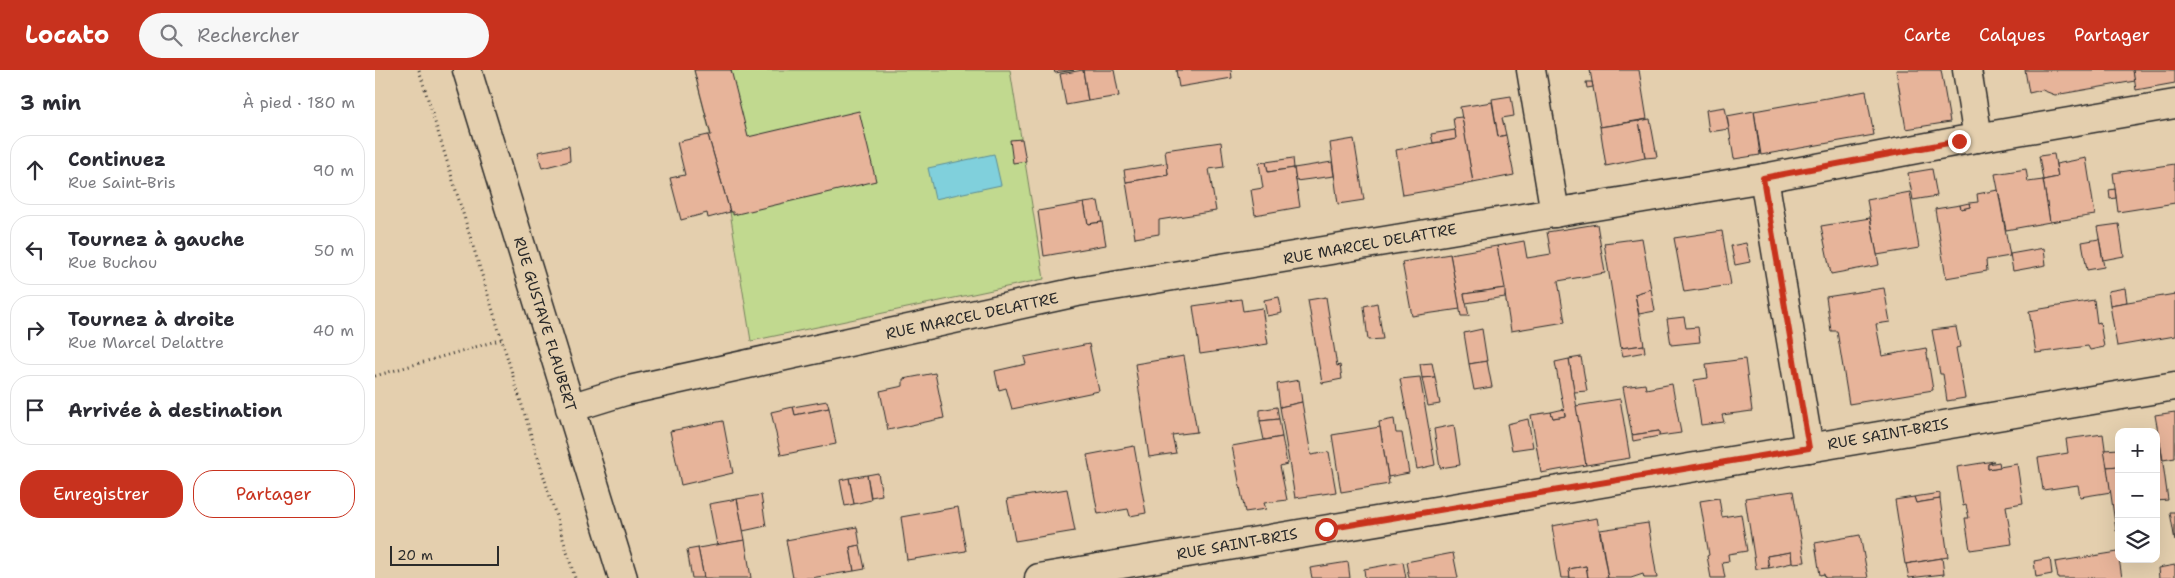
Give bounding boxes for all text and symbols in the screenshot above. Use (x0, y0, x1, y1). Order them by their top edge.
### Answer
search box (139, 13, 489, 58)
text: Locato (25, 19, 109, 51)
icon: search (157, 21, 185, 49)
text: Rechercher (197, 23, 300, 48)
text: Carte (1904, 23, 1951, 47)
text: Calques (1979, 23, 2046, 47)
text: Partager (2074, 23, 2150, 47)
text: 3 min (20, 89, 81, 117)
text: À pied · 180 m (243, 92, 355, 113)
route end (1948, 130, 1971, 153)
text: Continuez (68, 147, 166, 172)
icon: ahead (21, 156, 49, 184)
text: 90 m (313, 160, 354, 181)
text: Rue Saint-Bris (68, 172, 176, 193)
street label: RUE MARCEL DELATTRE (1282, 219, 1458, 269)
text: Tournez à gauche (68, 227, 245, 252)
street label: RUE GUSTAVE FLAUBERT (509, 234, 581, 414)
icon: left (21, 236, 49, 264)
text: 50 m (314, 240, 354, 261)
text: Rue Buchou (68, 252, 157, 273)
street label: RUE MARCEL DELATTRE (884, 288, 1060, 344)
text: Tournez à droite (68, 307, 235, 332)
icon: right (21, 316, 49, 344)
text: 40 m (312, 320, 354, 341)
text: Rue Marcel Delattre (68, 332, 224, 353)
icon: arrive (21, 396, 49, 424)
text: Arrivée à destination (68, 398, 282, 423)
street label: RUE SAINT-BRIS (1826, 414, 1950, 454)
map controls (2115, 428, 2160, 563)
button: + (2115, 428, 2160, 473)
button: Enregistrer (20, 470, 183, 518)
button: Partager (193, 470, 355, 518)
button: − (2115, 473, 2160, 518)
route start (1315, 518, 1338, 541)
button: layers (2115, 518, 2160, 563)
street label: RUE SAINT-BRIS (1175, 524, 1299, 564)
scale bar (390, 543, 499, 566)
text: 20 m (397, 546, 433, 564)

